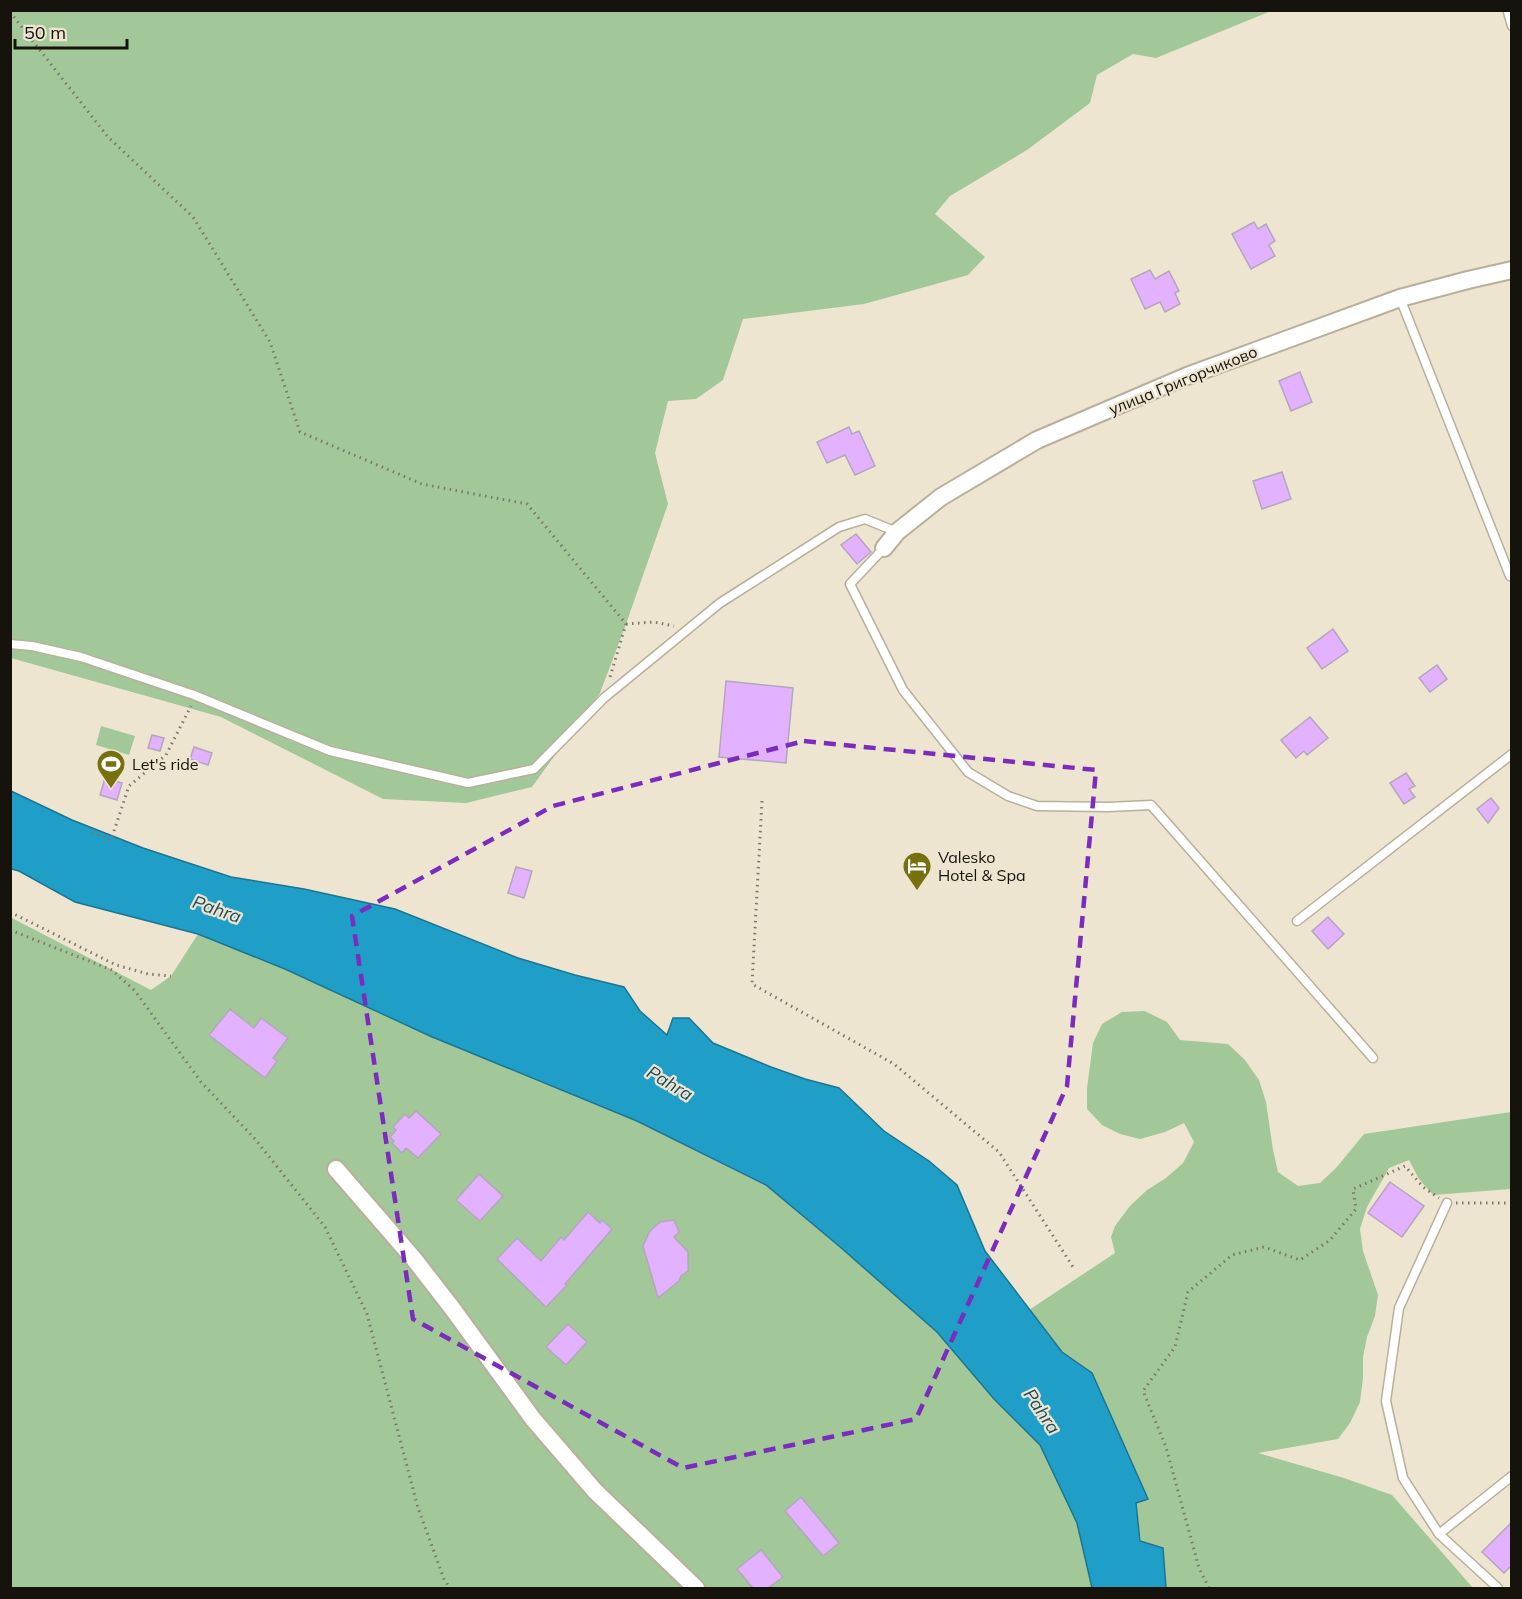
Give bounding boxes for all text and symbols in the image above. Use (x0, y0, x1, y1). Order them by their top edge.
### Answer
scale bar (15, 12, 128, 50)
text: 50 m (24, 21, 66, 44)
street label: улица Григорчиково (1106, 341, 1260, 419)
sports icon: Let's ride (95, 748, 127, 790)
place label: Let's ride (132, 754, 199, 774)
place label: Valesko Hotel & Spa (938, 847, 1026, 885)
hotel icon: Valesko Hotel & Spa (901, 850, 933, 892)
water label: Pahra (190, 890, 245, 928)
water label: Pahra (643, 1060, 697, 1106)
water label: Pahra (1019, 1384, 1066, 1438)

